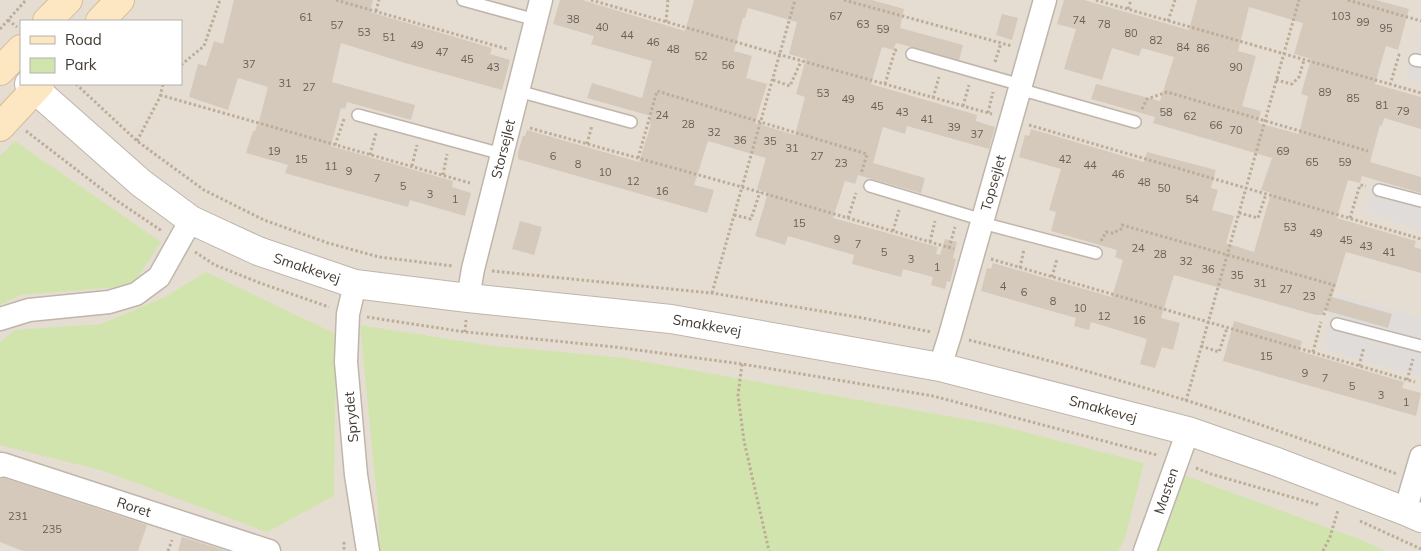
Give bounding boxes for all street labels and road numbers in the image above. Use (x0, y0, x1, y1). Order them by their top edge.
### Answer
street label: Storsejlet (487, 117, 519, 180)
street label: Topsejlet (976, 153, 1010, 213)
street label: Smakkevej (271, 249, 343, 287)
street label: Smakkevej (671, 310, 743, 340)
street label: Sprydet (340, 391, 362, 443)
street label: Smakkevej (1067, 391, 1139, 427)
street label: Masten (1150, 465, 1182, 517)
street label: Roret (115, 493, 154, 521)

